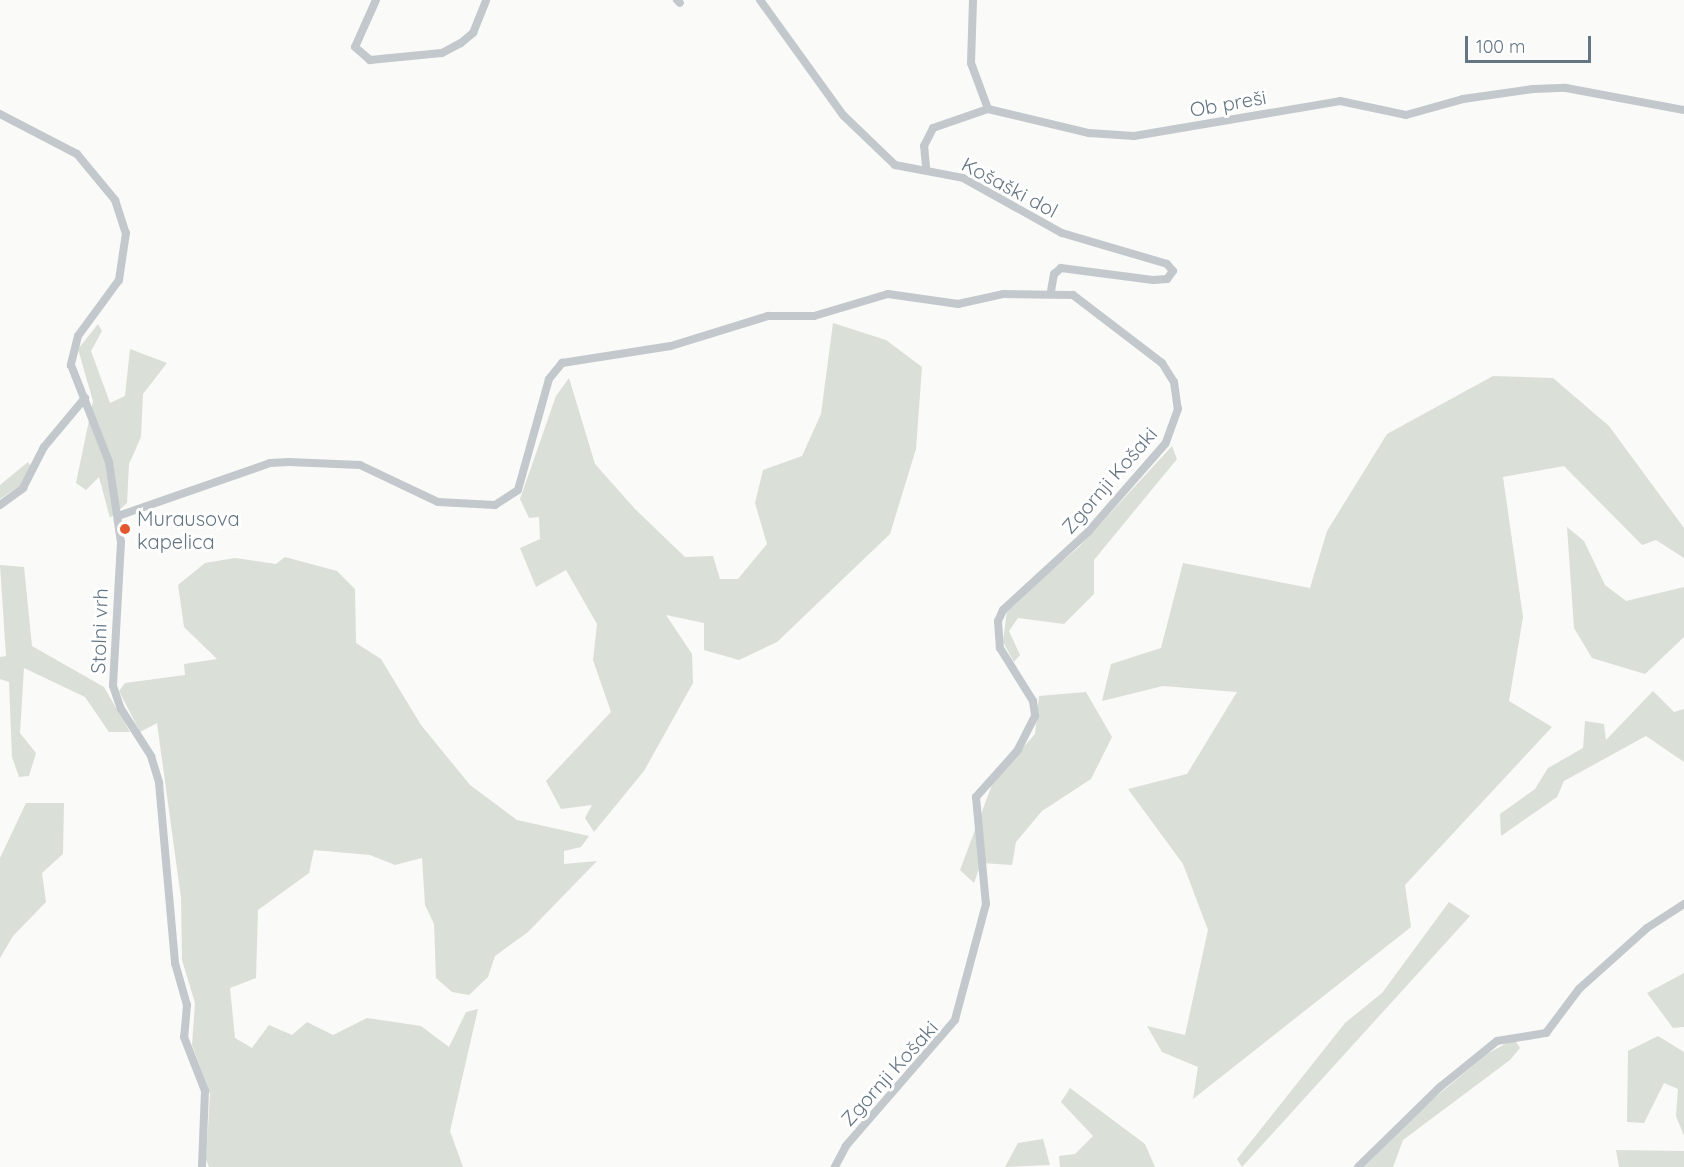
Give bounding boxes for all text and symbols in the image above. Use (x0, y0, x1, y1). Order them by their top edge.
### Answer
scale bar (1468, 24, 1594, 62)
text: 100 m (1476, 35, 1525, 58)
street label: Ob preši (1188, 84, 1268, 122)
street label: Košaški dol (958, 152, 1062, 222)
street label: Zgornji Košaki (1056, 422, 1162, 538)
place label: Murausova kapelica (137, 506, 240, 553)
marker: Murausova kapelica (118, 522, 132, 536)
street label: Stolni vrh (86, 588, 112, 674)
street label: Zgornji Košaki (836, 1016, 942, 1130)

